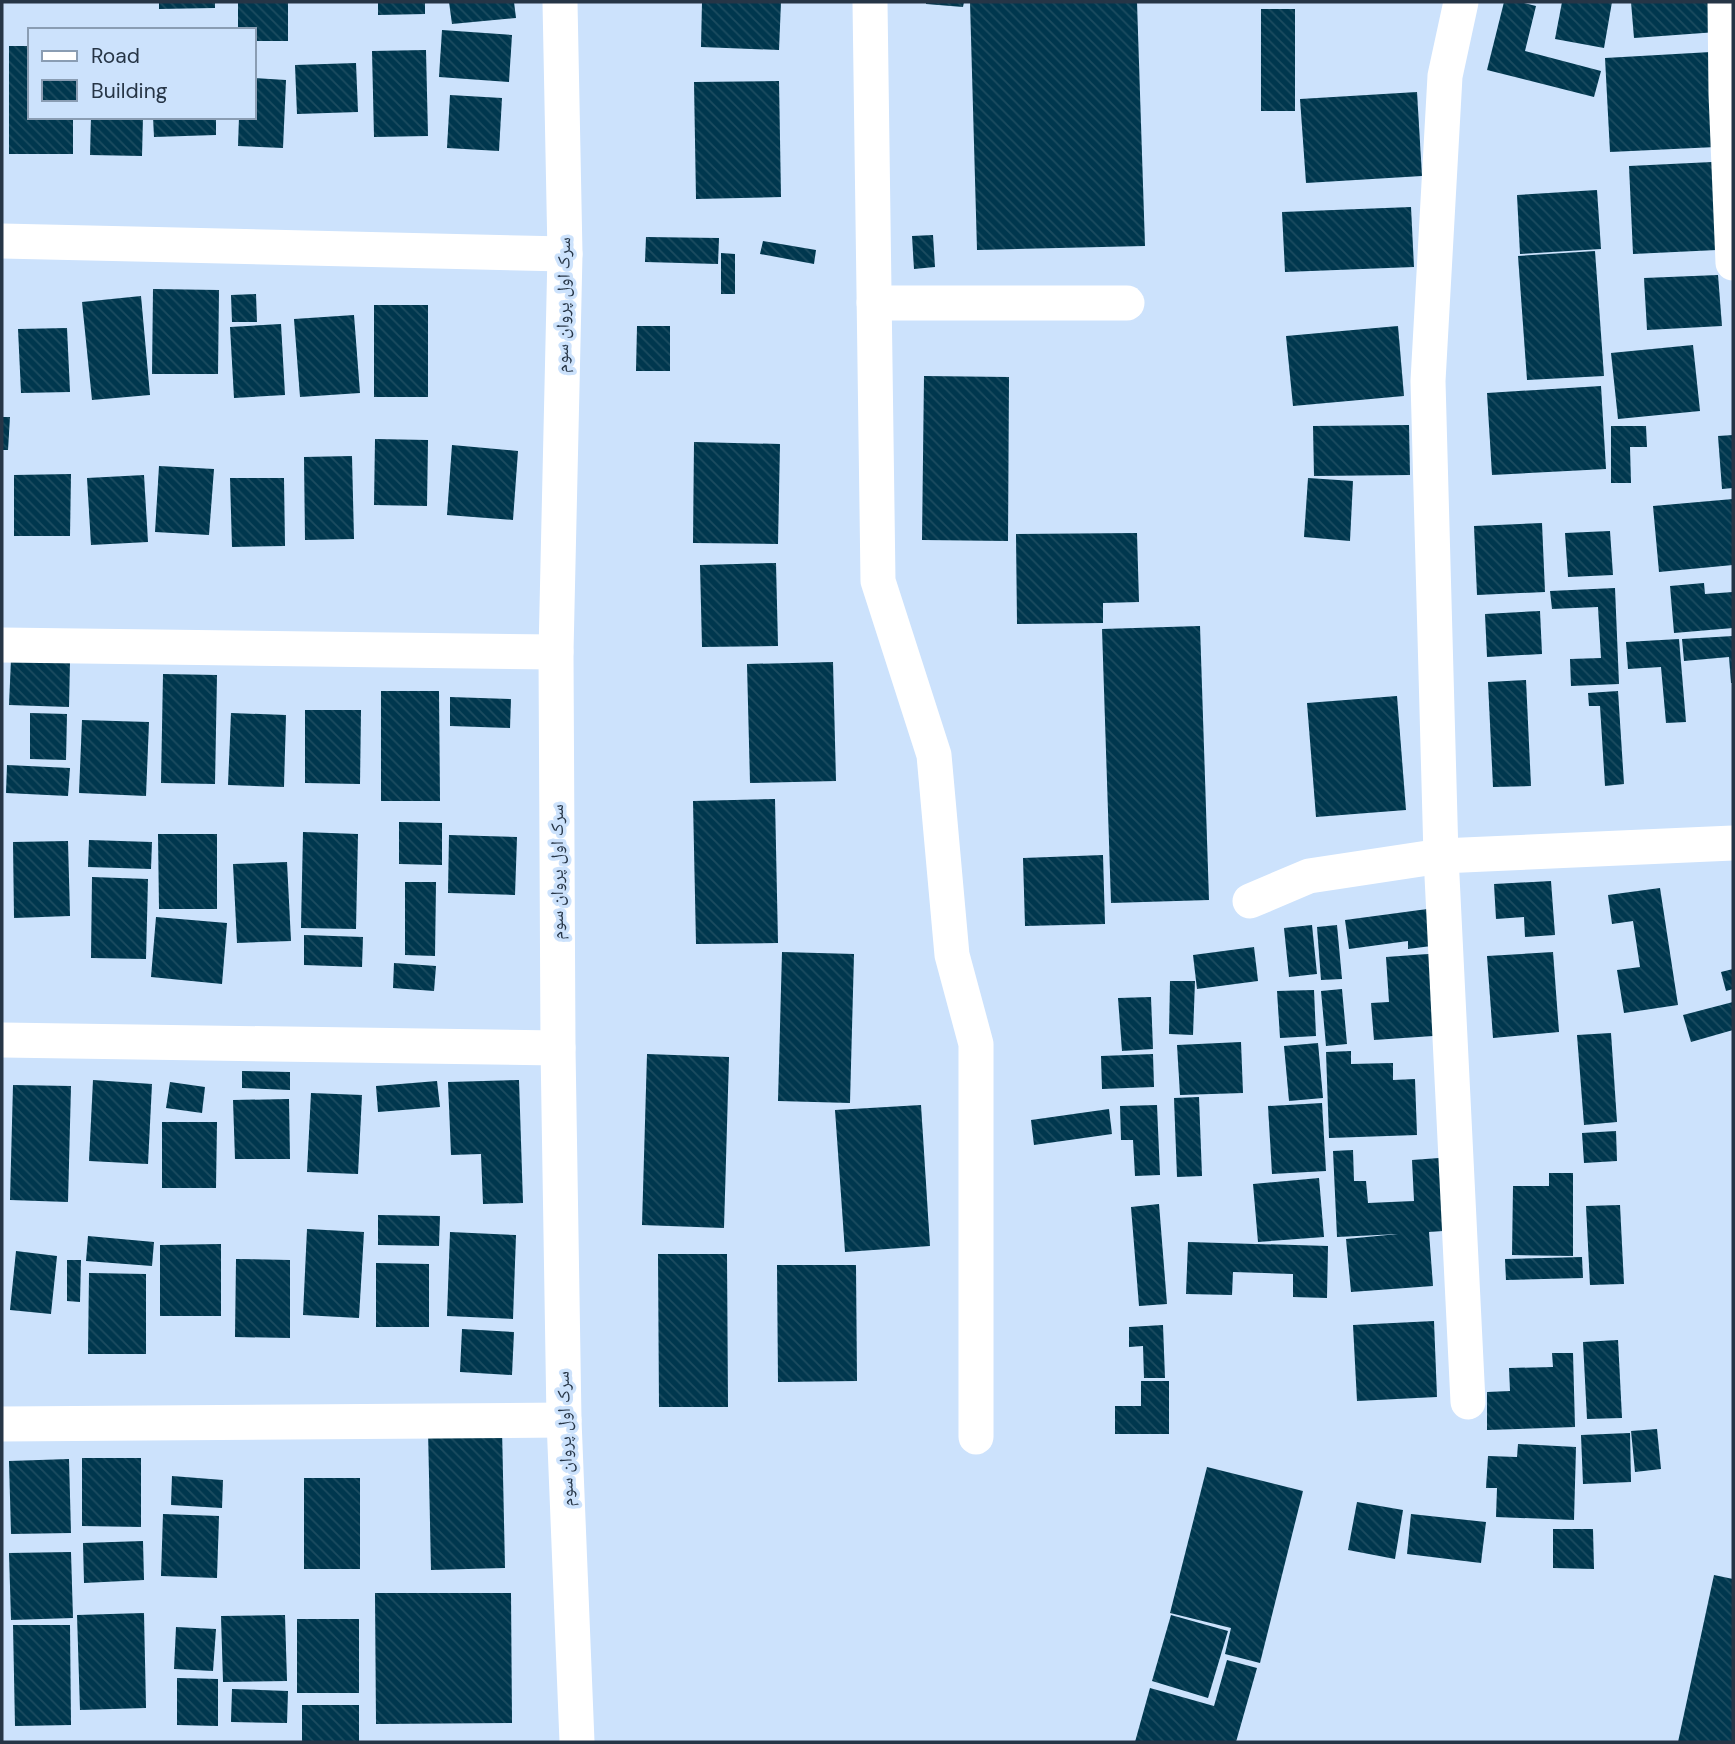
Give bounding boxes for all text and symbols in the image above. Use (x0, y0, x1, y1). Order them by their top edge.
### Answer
legend (28, 28, 256, 119)
text: Road (91, 42, 140, 70)
text: Building (91, 77, 168, 105)
street label: سرک اول پروان سوم (550, 237, 576, 373)
street label: سرک اول پروان سوم (545, 804, 569, 940)
street label: سرک اول پروان سوم (551, 1371, 579, 1507)

